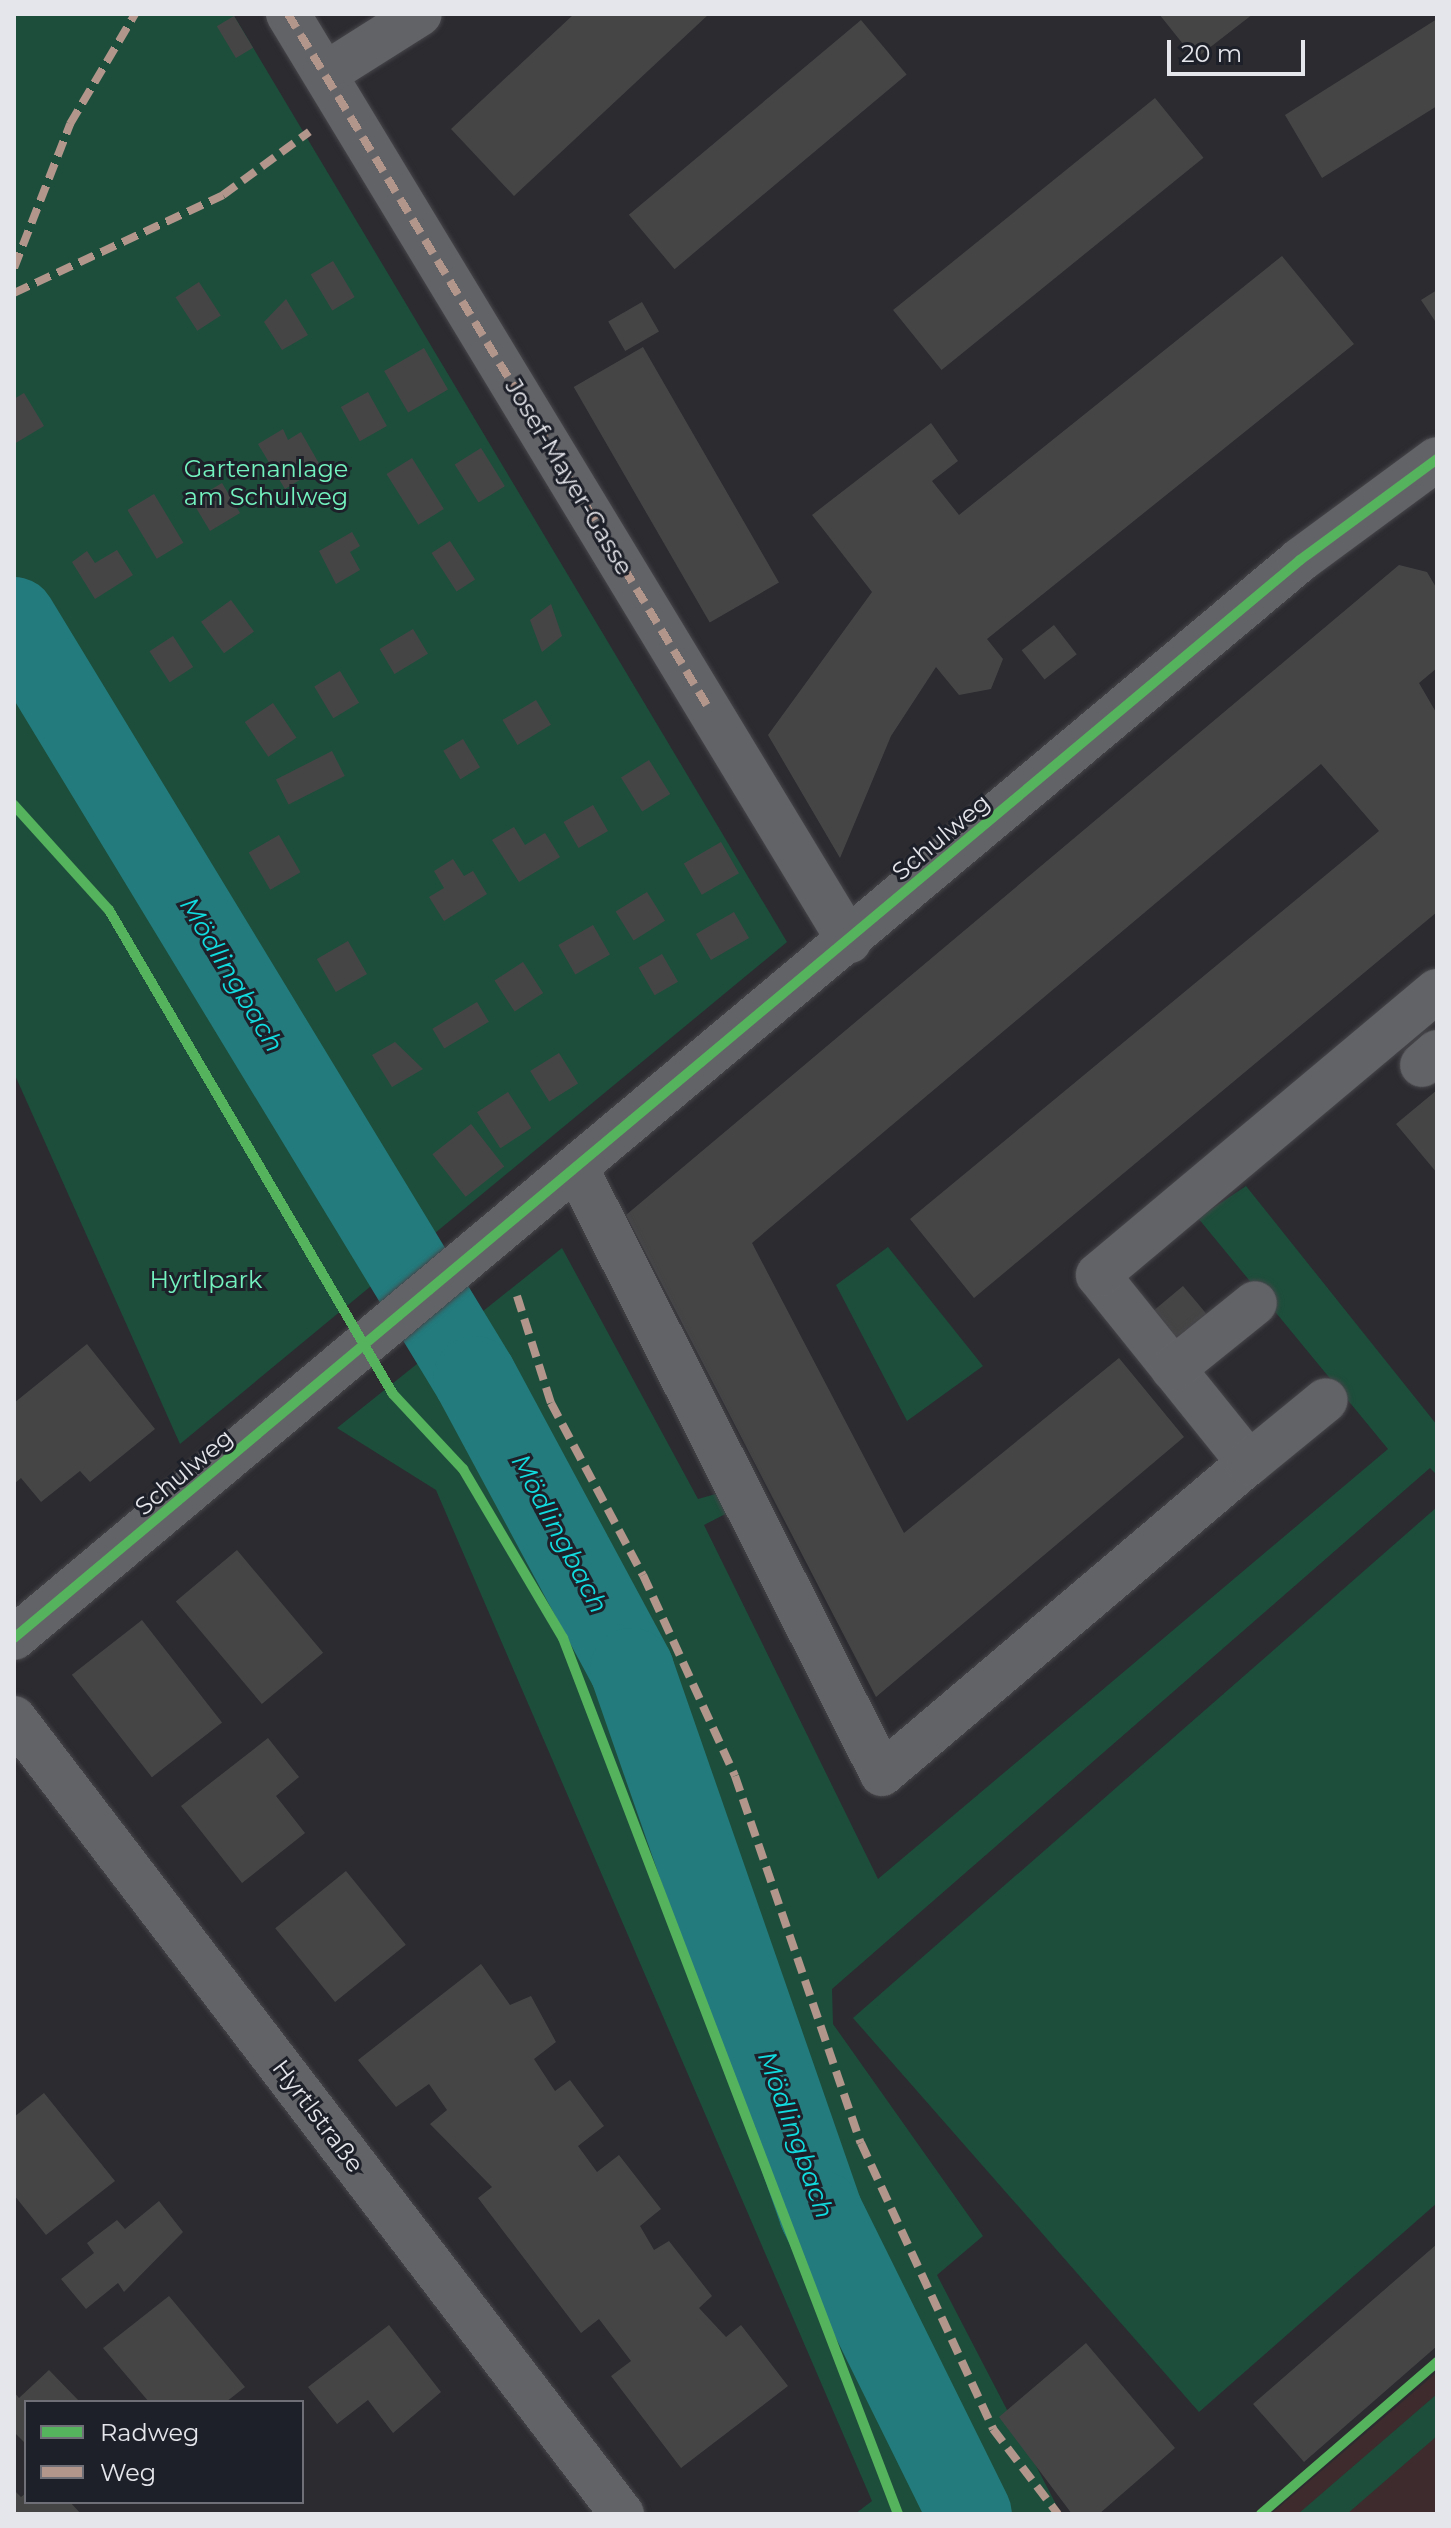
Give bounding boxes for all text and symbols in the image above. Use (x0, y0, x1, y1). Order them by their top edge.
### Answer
scale bar (1171, 24, 1309, 74)
text: 20 m (1181, 39, 1242, 68)
street label: Josef-Mayer-Gasse (499, 374, 639, 580)
park label: Gartenanlage am Schulweg (184, 455, 348, 511)
street label: Schulweg (886, 788, 996, 886)
water label: Mödlingbach (172, 892, 290, 1058)
park label: Hyrtlpark (150, 1266, 262, 1294)
street label: Schulweg (129, 1423, 239, 1521)
water label: Mödlingbach (504, 1449, 614, 1619)
water label: Mödlingbach (750, 2047, 840, 2223)
street label: Hyrtlstraße (266, 2054, 370, 2178)
legend (24, 2400, 304, 2504)
text: Radweg (100, 2418, 199, 2447)
text: Weg (100, 2458, 156, 2487)

